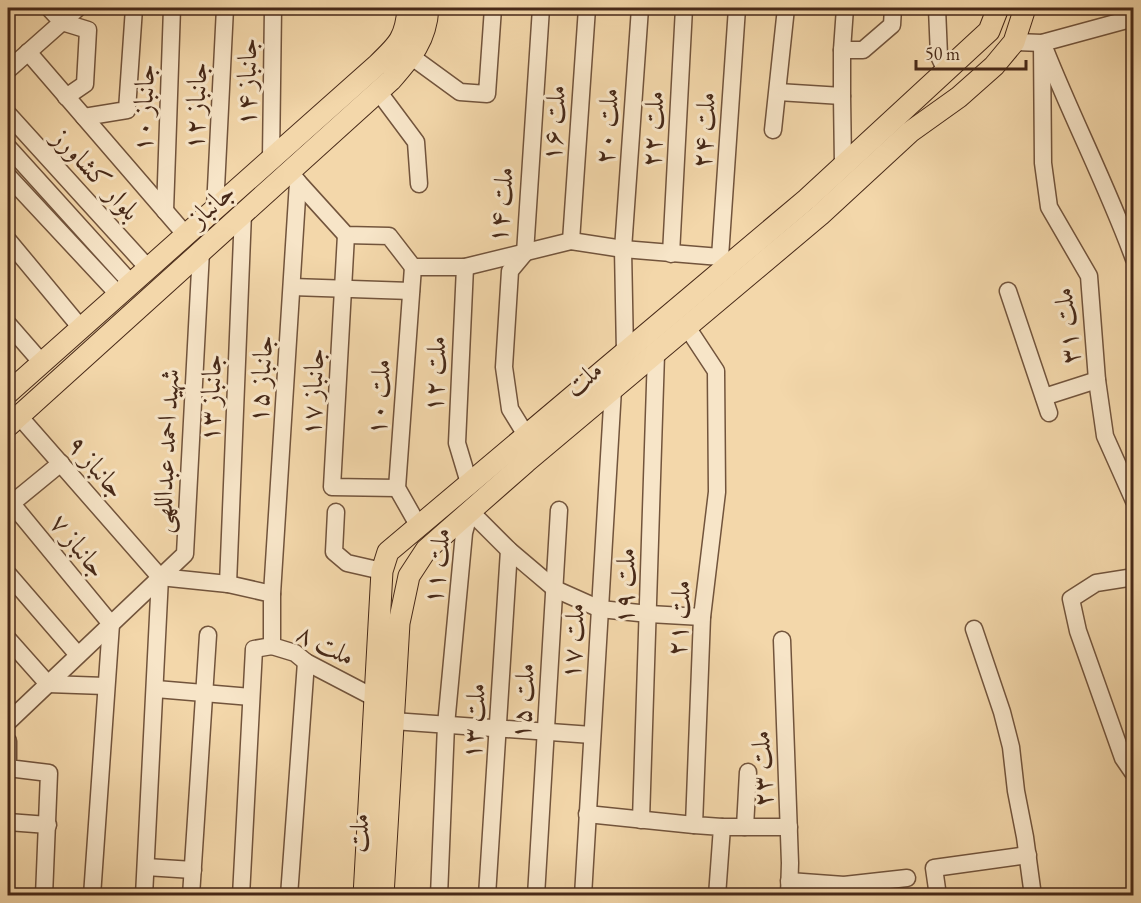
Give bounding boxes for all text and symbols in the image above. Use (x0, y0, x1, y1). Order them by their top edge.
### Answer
scale bar (916, 33, 1026, 71)
street label: جانباز ۱۴ (228, 37, 264, 127)
text: 50 m (925, 42, 960, 65)
street label: جانباز ۱۲ (175, 61, 215, 151)
street label: جانباز ۱۰ (124, 63, 162, 153)
street label: ملت ۱۶ (533, 84, 573, 162)
street label: ملت ۲۰ (586, 87, 626, 165)
street label: ملت ۲۲ (633, 90, 671, 168)
street label: ملت ۲۴ (683, 91, 723, 169)
street label: بلوار کشاورز (43, 118, 149, 228)
street label: ملت ۱۴ (479, 165, 521, 245)
street label: جانباز (178, 174, 242, 236)
street label: ملت ۳۱ (1045, 286, 1087, 366)
street label: جانباز ۱۵ (239, 334, 281, 424)
street label: ملت ۱۲ (415, 335, 453, 413)
street label: جانباز ۱۷ (292, 347, 332, 437)
street label: ملت (557, 352, 609, 404)
street label: جانباز ۱۳ (191, 353, 229, 443)
street label: ملت ۱۰ (358, 358, 398, 436)
street label: شهید احمد عبداللهی (143, 368, 188, 534)
street label: جانباز ۹ (60, 427, 134, 505)
street label: جانباز ۷ (43, 506, 115, 584)
street label: ملت ۱۱ (414, 526, 458, 606)
street label: ملت ۱۹ (605, 547, 643, 625)
street label: ملت ۲۱ (658, 579, 698, 657)
street label: ملت ۱۷ (552, 602, 592, 680)
street label: ملت ۸ (291, 615, 361, 673)
street label: ملت ۱۵ (502, 662, 542, 740)
street label: ملت ۱۳ (453, 682, 493, 760)
street label: ملت ۲۳ (742, 730, 780, 808)
street label: ملت (339, 812, 377, 854)

